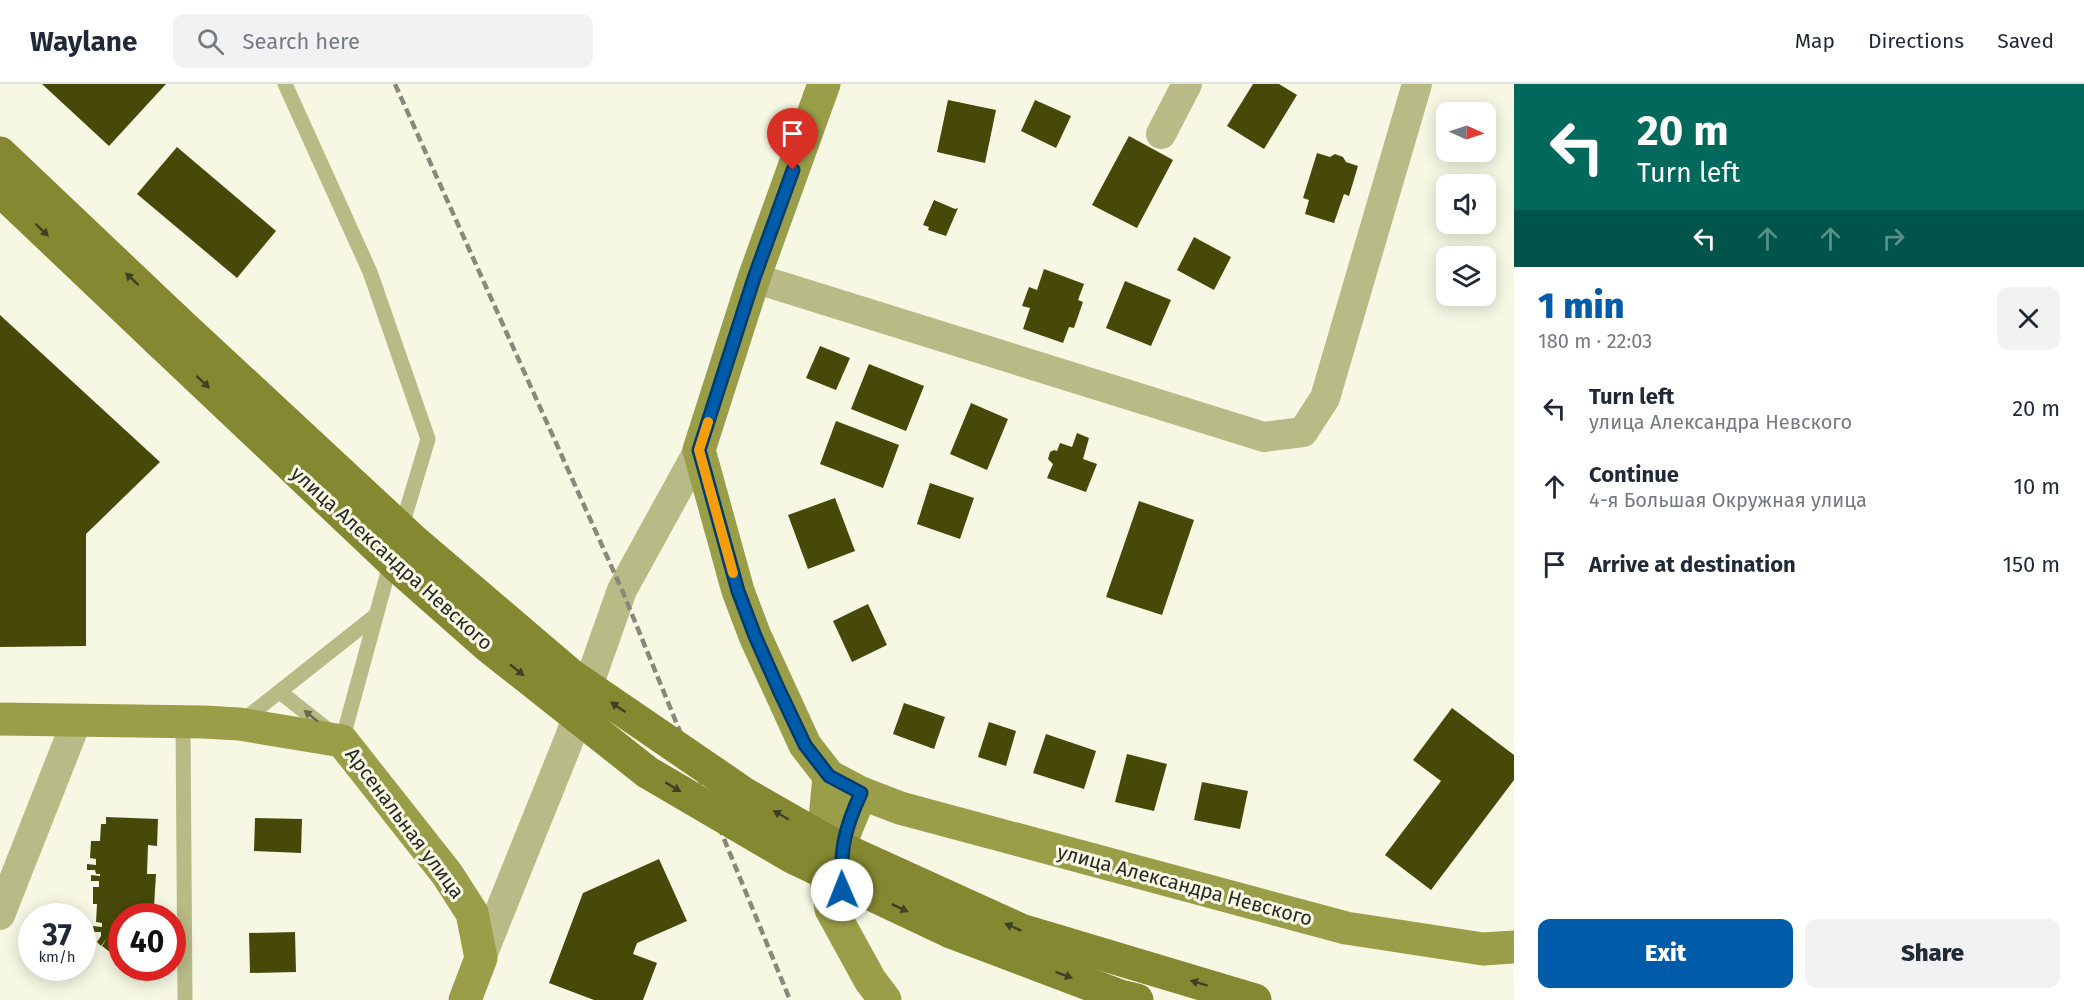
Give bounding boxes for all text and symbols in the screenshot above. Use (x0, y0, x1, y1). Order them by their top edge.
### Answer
search box (173, 14, 593, 68)
text: Waylane (30, 25, 137, 58)
icon: search (194, 25, 227, 58)
text: Search here (242, 28, 360, 55)
text: Map (1795, 28, 1835, 54)
text: Directions (1868, 28, 1964, 54)
text: Saved (1997, 28, 2054, 54)
north arrow (1436, 102, 1496, 162)
map controls (1436, 102, 1496, 306)
text: 20 m (1637, 106, 1729, 156)
pin (767, 108, 818, 170)
icon: left (1538, 108, 1616, 186)
icon: arrive (776, 117, 809, 150)
text: Turn left (1637, 157, 1740, 189)
button: sound (1436, 174, 1496, 234)
icon: left (1688, 222, 1721, 255)
icon: ahead (1751, 222, 1784, 255)
icon: ahead (1814, 222, 1847, 255)
icon: right (1877, 222, 1910, 255)
one-way arrow (35, 223, 50, 237)
button: layers (1436, 246, 1496, 306)
one-way arrow (126, 273, 140, 287)
text: 1 min (1538, 284, 1624, 328)
button: close (1997, 287, 2060, 350)
text: 180 m · 22:03 (1538, 329, 1652, 353)
one-way arrow (196, 375, 210, 389)
text: Turn left (1589, 383, 1674, 410)
icon: left (1538, 392, 1571, 425)
text: 20 m (2012, 395, 2060, 422)
text: улица Александра Невского (1589, 410, 1852, 434)
street label: улица Александра Невского (286, 461, 498, 655)
text: Continue (1589, 461, 1679, 488)
icon: ahead (1538, 470, 1571, 503)
text: 10 m (2014, 473, 2060, 500)
text: 4-я Большая Окружная улица (1589, 488, 1867, 512)
icon: arrive (1538, 548, 1571, 581)
text: Arrive at destination (1589, 551, 1796, 578)
text: 150 m (2002, 551, 2060, 578)
one-way arrow (509, 663, 524, 676)
one-way arrow (610, 702, 626, 713)
one-way arrow (303, 710, 319, 723)
street label: Арсенальная улица (340, 743, 470, 903)
one-way arrow (665, 782, 682, 792)
one-way arrow (773, 809, 789, 820)
street label: улица Александра Невского (1055, 839, 1315, 931)
position arrow (810, 858, 874, 922)
speed limit sign: 40 (108, 903, 186, 981)
one-way arrow (892, 904, 909, 913)
text: 37 (42, 917, 72, 953)
button: Exit (1538, 919, 1793, 988)
button: Share (1805, 919, 2060, 988)
one-way arrow (1004, 921, 1022, 931)
text: km/h (38, 948, 76, 966)
one-way arrow (1056, 970, 1074, 980)
one-way arrow (1190, 978, 1208, 987)

